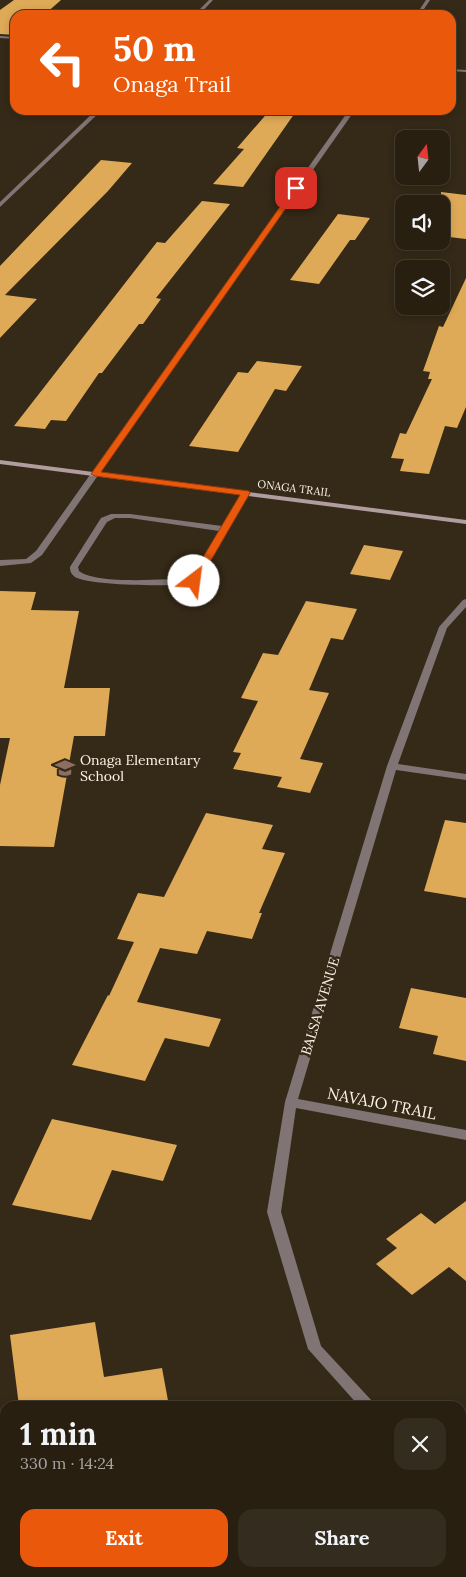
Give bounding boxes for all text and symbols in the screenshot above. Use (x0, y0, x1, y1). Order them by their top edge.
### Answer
text: 50 m (113, 26, 196, 71)
icon: left (30, 30, 95, 95)
text: Onaga Trail (113, 70, 231, 98)
north arrow (395, 130, 450, 185)
map controls (395, 130, 450, 315)
pin (275, 167, 317, 209)
icon: arrive (282, 174, 310, 202)
button: sound (395, 195, 450, 250)
button: layers (395, 260, 450, 315)
street label: ONAGA TRAIL (257, 477, 332, 499)
position arrow (167, 554, 219, 606)
place label: Onaga Elementary School (80, 751, 201, 785)
school or university icon: Onaga Elementary School (54, 757, 76, 779)
street label: BALSA AVENUE (297, 955, 344, 1057)
street label: NAVAJO TRAIL (326, 1083, 438, 1123)
text: 1 min (20, 1415, 97, 1453)
button: close (394, 1418, 446, 1470)
text: 330 m · 14:24 (20, 1453, 114, 1473)
button: Exit (20, 1509, 228, 1567)
button: Share (238, 1509, 446, 1567)

